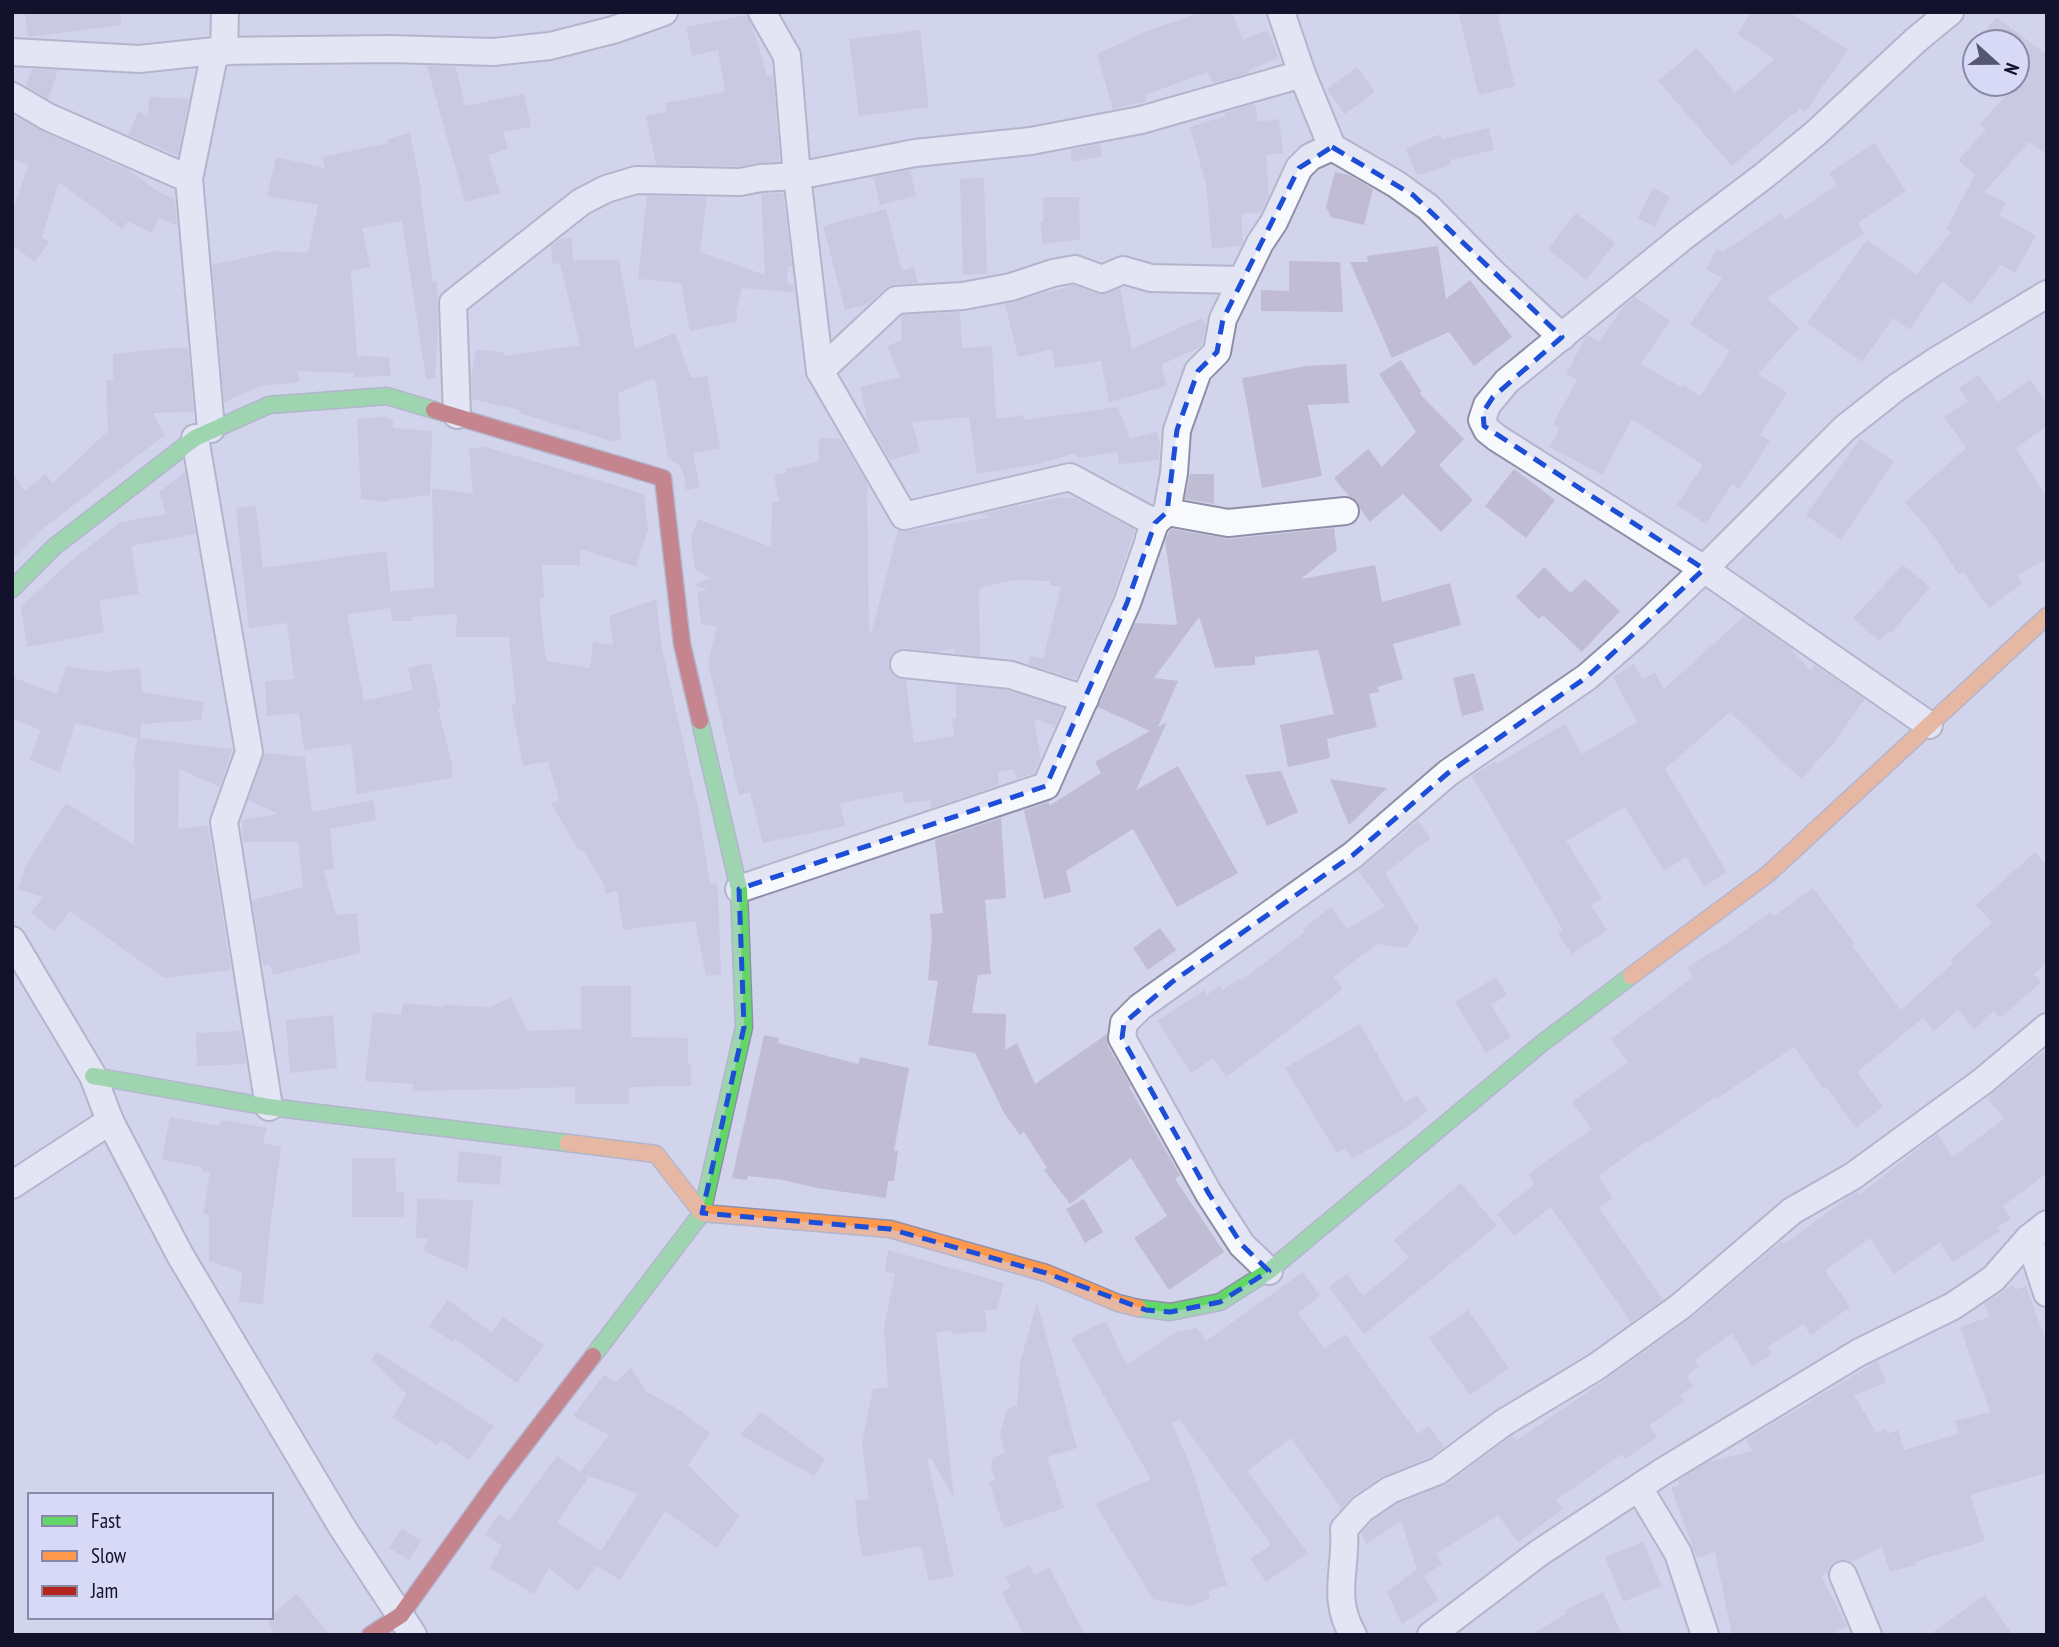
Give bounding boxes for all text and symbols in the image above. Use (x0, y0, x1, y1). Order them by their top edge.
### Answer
north arrow (1961, 28, 2031, 98)
text: N (1999, 60, 2025, 78)
legend (28, 1493, 273, 1619)
text: Fast (91, 1507, 121, 1534)
text: Slow (91, 1542, 127, 1569)
text: Jam (90, 1577, 118, 1604)

